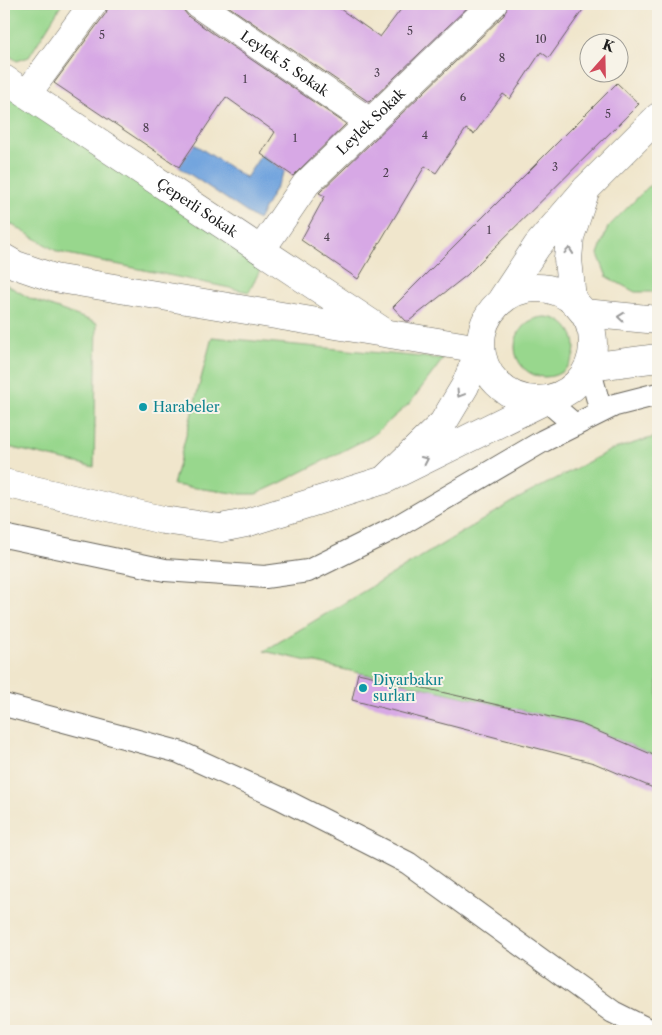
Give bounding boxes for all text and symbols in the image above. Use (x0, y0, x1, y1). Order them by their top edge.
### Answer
house number: 5 (407, 24, 413, 38)
street label: Leylek 5. Sokak (237, 27, 333, 101)
house number: 5 (99, 28, 105, 42)
house number: 10 (535, 32, 547, 46)
north arrow (580, 32, 630, 82)
text: K (600, 35, 618, 56)
house number: 8 (499, 51, 505, 65)
house number: 3 (374, 66, 380, 80)
house number: 1 (243, 72, 248, 86)
street label: Leylek Sokak (333, 84, 410, 159)
house number: 6 (460, 90, 467, 104)
house number: 5 (605, 107, 611, 121)
house number: 8 (143, 121, 149, 135)
house number: 4 (422, 128, 428, 142)
house number: 1 (293, 131, 298, 145)
house number: 3 (552, 160, 558, 174)
house number: 2 (383, 166, 389, 180)
street label: Çeperli Sokak (153, 174, 242, 241)
house number: 1 (487, 223, 492, 237)
house number: 4 (324, 230, 330, 244)
one-way arrow (563, 246, 574, 254)
one-way arrow (617, 312, 625, 323)
one-way arrow (457, 388, 467, 397)
place label: Harabeler (153, 398, 220, 416)
marker: Harabeler (137, 401, 149, 413)
one-way arrow (420, 456, 429, 466)
place label: Diyarbakır surları (373, 671, 443, 705)
marker: Diyarbakır surları (357, 682, 369, 694)

